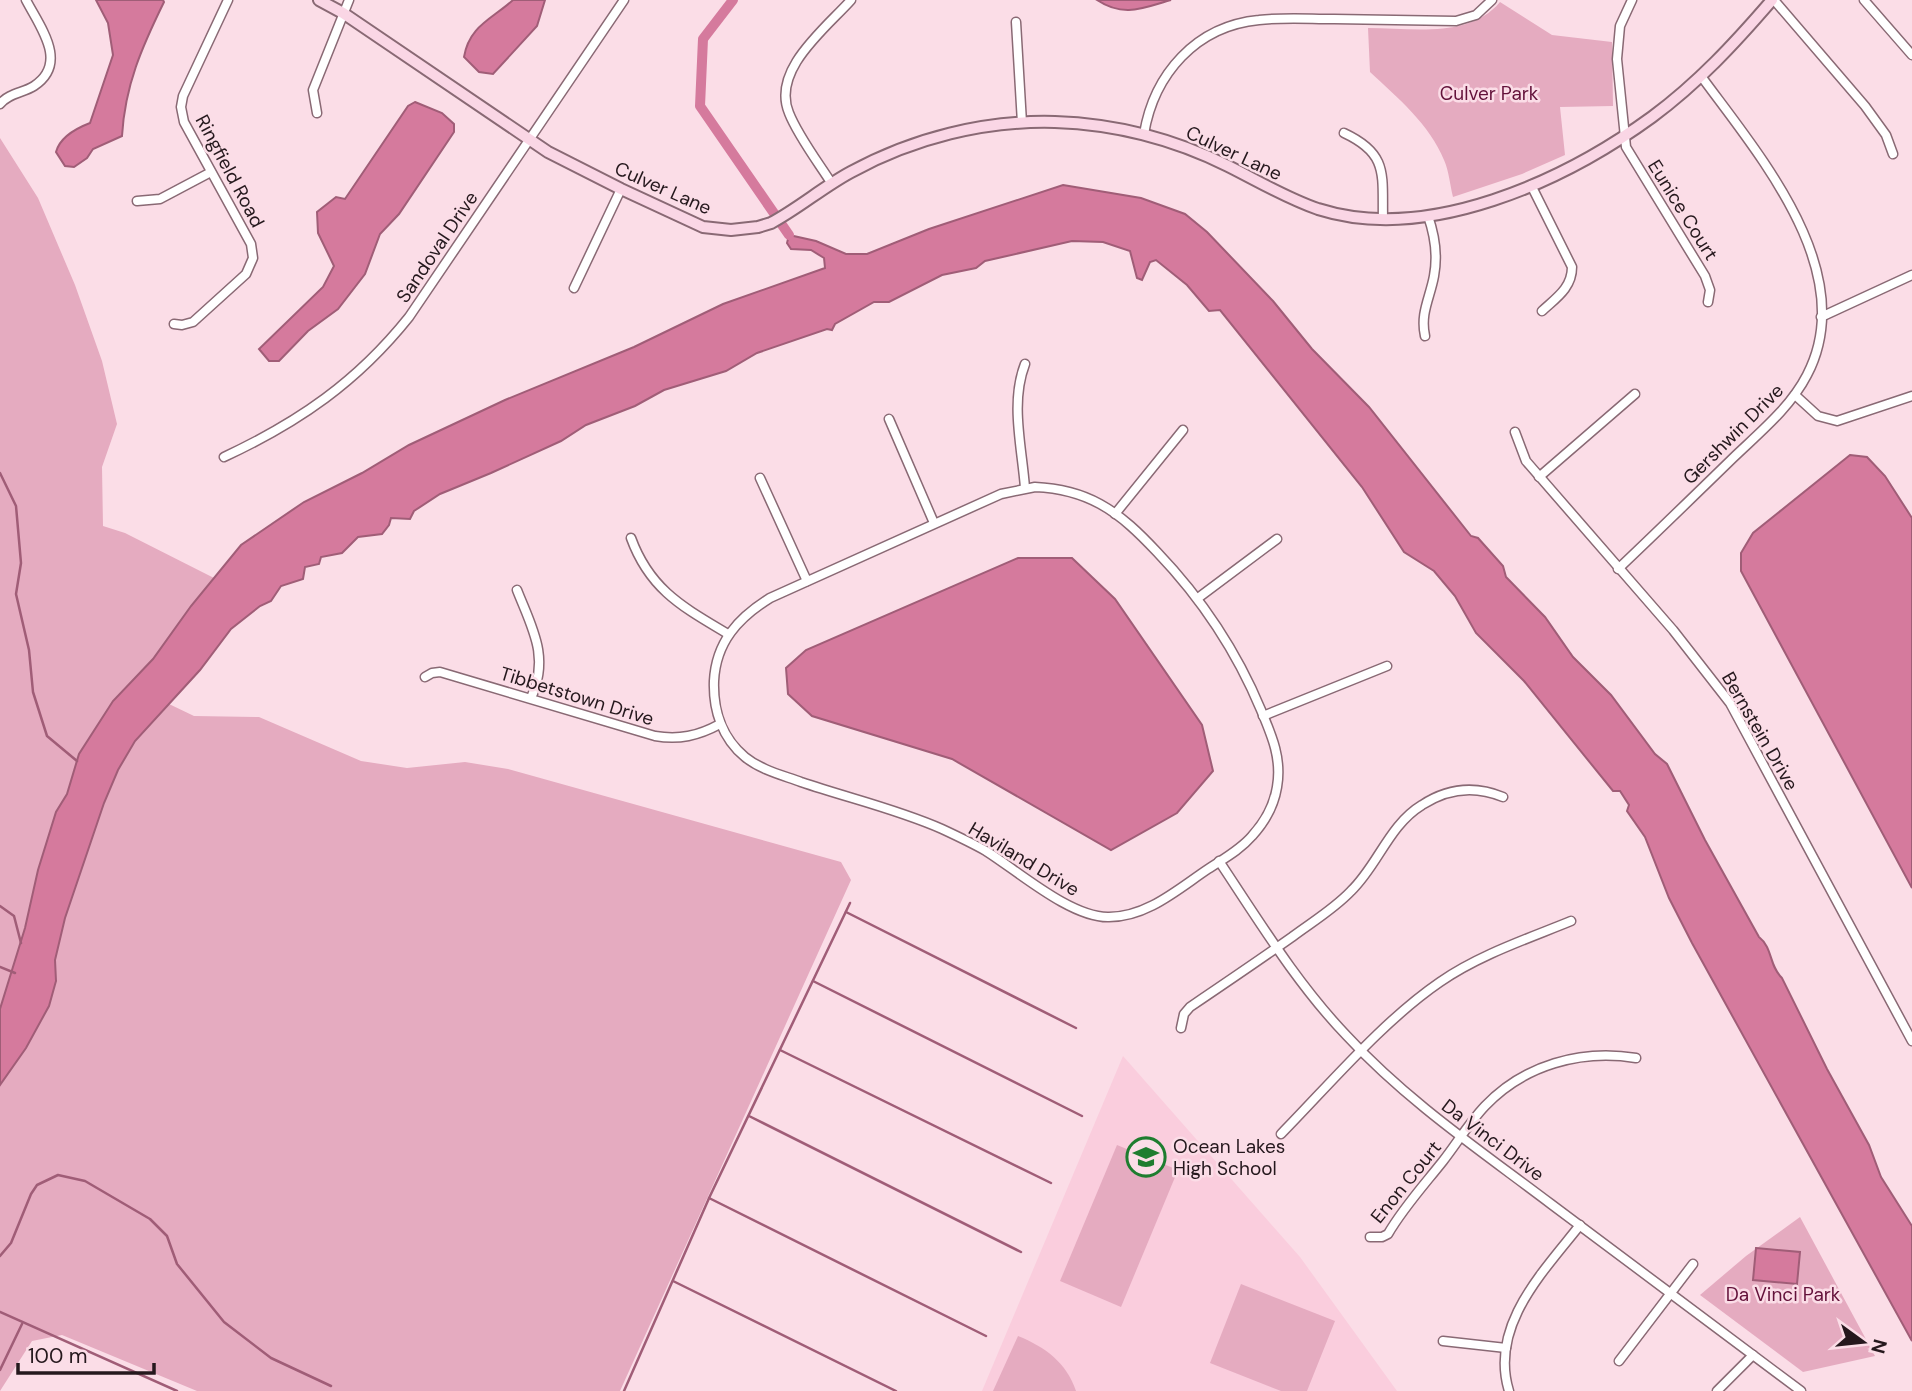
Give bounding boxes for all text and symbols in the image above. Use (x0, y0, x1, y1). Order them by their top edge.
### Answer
park label: Culver Park (1440, 81, 1539, 106)
street label: Ringfield Road (190, 110, 270, 232)
street label: Culver Lane (1182, 120, 1286, 186)
street label: Eunice Court (1642, 155, 1724, 265)
street label: Culver Lane (611, 156, 715, 220)
street label: Sandoval Drive (391, 186, 483, 308)
street label: Gershwin Drive (1677, 378, 1789, 490)
street label: Tibbetstown Drive (497, 661, 657, 731)
street label: Bernstein Drive (1716, 667, 1804, 795)
street label: Haviland Drive (964, 816, 1084, 902)
street label: Da Vinci Drive (1437, 1093, 1549, 1187)
place label: Ocean Lakes High School (1173, 1134, 1285, 1181)
school or university icon: Ocean Lakes High School (1125, 1136, 1167, 1178)
street label: Enon Court (1365, 1136, 1447, 1228)
park label: Da Vinci Park (1726, 1282, 1841, 1307)
north arrow (1828, 1307, 1898, 1377)
scale bar (18, 1332, 154, 1376)
text: N (1865, 1336, 1893, 1356)
text: 100 m (28, 1342, 88, 1370)

